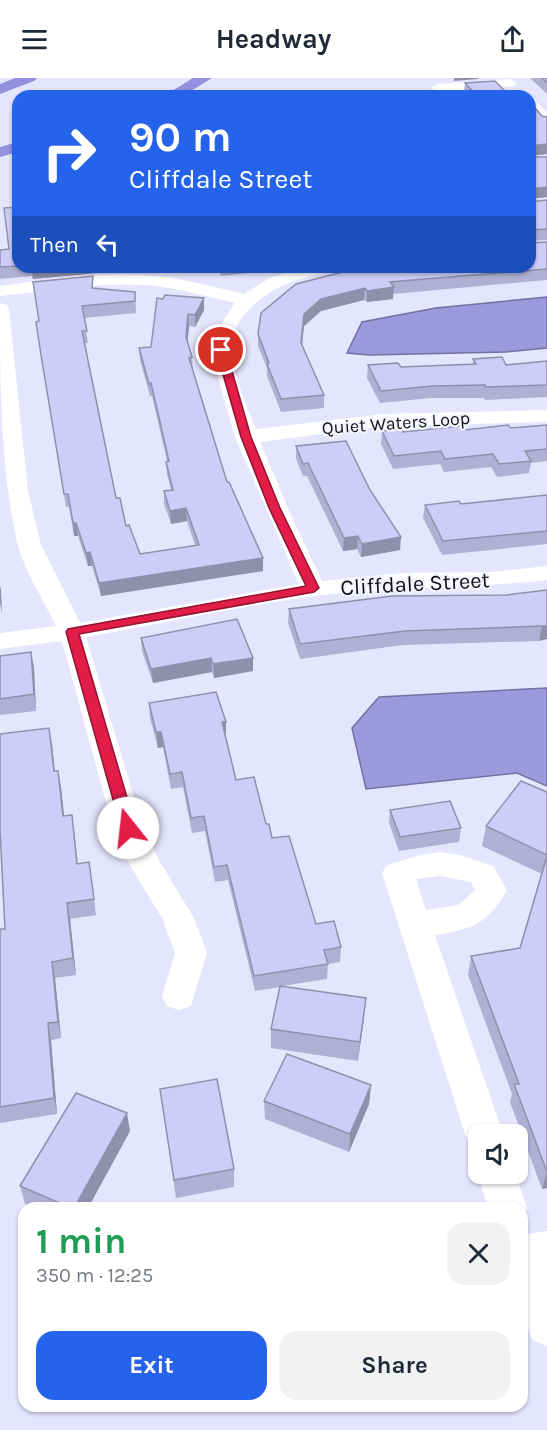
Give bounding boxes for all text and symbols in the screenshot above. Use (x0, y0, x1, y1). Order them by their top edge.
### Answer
icon: menu (18, 23, 51, 56)
text: Headway (216, 23, 331, 55)
icon: share (496, 23, 529, 56)
text: 90 m (129, 112, 232, 162)
icon: right (30, 114, 108, 192)
text: Cliffdale Street (129, 163, 312, 195)
icon: left (91, 228, 124, 261)
text: Then (30, 232, 79, 258)
pin (195, 324, 246, 375)
icon: arrive (204, 333, 237, 366)
street label: Quiet Waters Loop (321, 407, 471, 439)
street label: Cliffdale Street (340, 567, 490, 601)
position arrow (96, 796, 160, 860)
map controls (468, 1124, 528, 1184)
button: sound (468, 1124, 528, 1184)
text: 1 min (36, 1220, 126, 1262)
button: close (447, 1222, 510, 1285)
text: 350 m · 12:25 (36, 1264, 153, 1287)
button: Exit (36, 1331, 267, 1400)
button: Share (279, 1331, 510, 1400)

